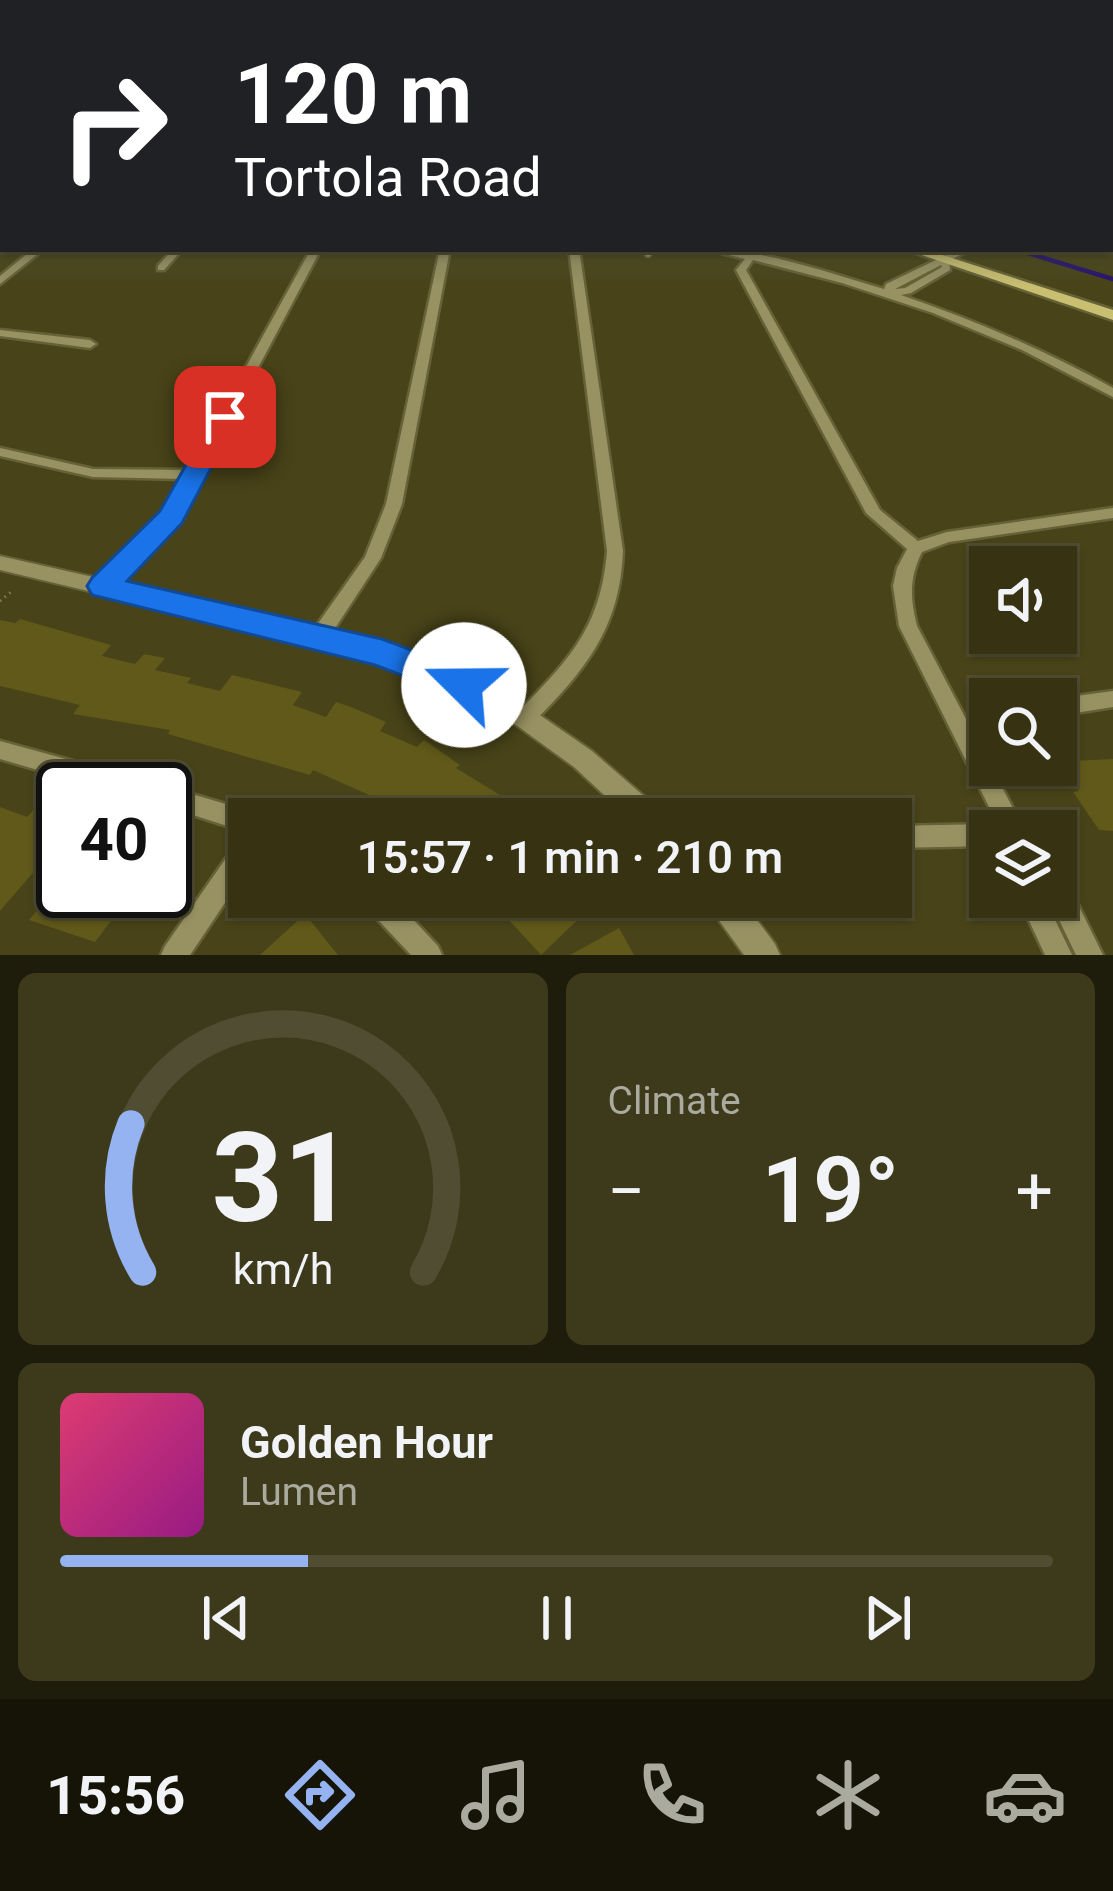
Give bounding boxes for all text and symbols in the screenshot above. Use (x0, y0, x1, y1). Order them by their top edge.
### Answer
text: 120 m (234, 45, 472, 144)
icon: right (36, 48, 192, 204)
text: Tortola Road (234, 146, 542, 209)
pin (174, 366, 276, 468)
icon: arrive (192, 384, 258, 450)
map controls (969, 546, 1077, 918)
button: sound (969, 546, 1077, 654)
position arrow (401, 622, 527, 748)
button: search (969, 678, 1077, 786)
speed limit sign: 40 (36, 762, 192, 918)
button: layers (969, 810, 1077, 918)
text: 15:57 · 1 min · 210 m (357, 831, 783, 884)
text: Climate (608, 1078, 741, 1124)
text: 31 (211, 1105, 354, 1251)
text: 19° (762, 1139, 899, 1244)
text: − (608, 1153, 645, 1230)
text: + (1016, 1153, 1053, 1230)
text: km/h (232, 1244, 333, 1294)
text: Golden Hour (240, 1416, 493, 1469)
text: Lumen (240, 1469, 358, 1515)
icon: previous (193, 1585, 259, 1651)
icon: pause (524, 1585, 590, 1651)
icon: next (855, 1585, 921, 1651)
icon: directions (278, 1753, 362, 1837)
icon: music (454, 1753, 538, 1837)
icon: phone (630, 1753, 714, 1837)
icon: climate (806, 1753, 890, 1837)
icon: car (983, 1753, 1067, 1837)
text: 15:56 (46, 1764, 185, 1827)

